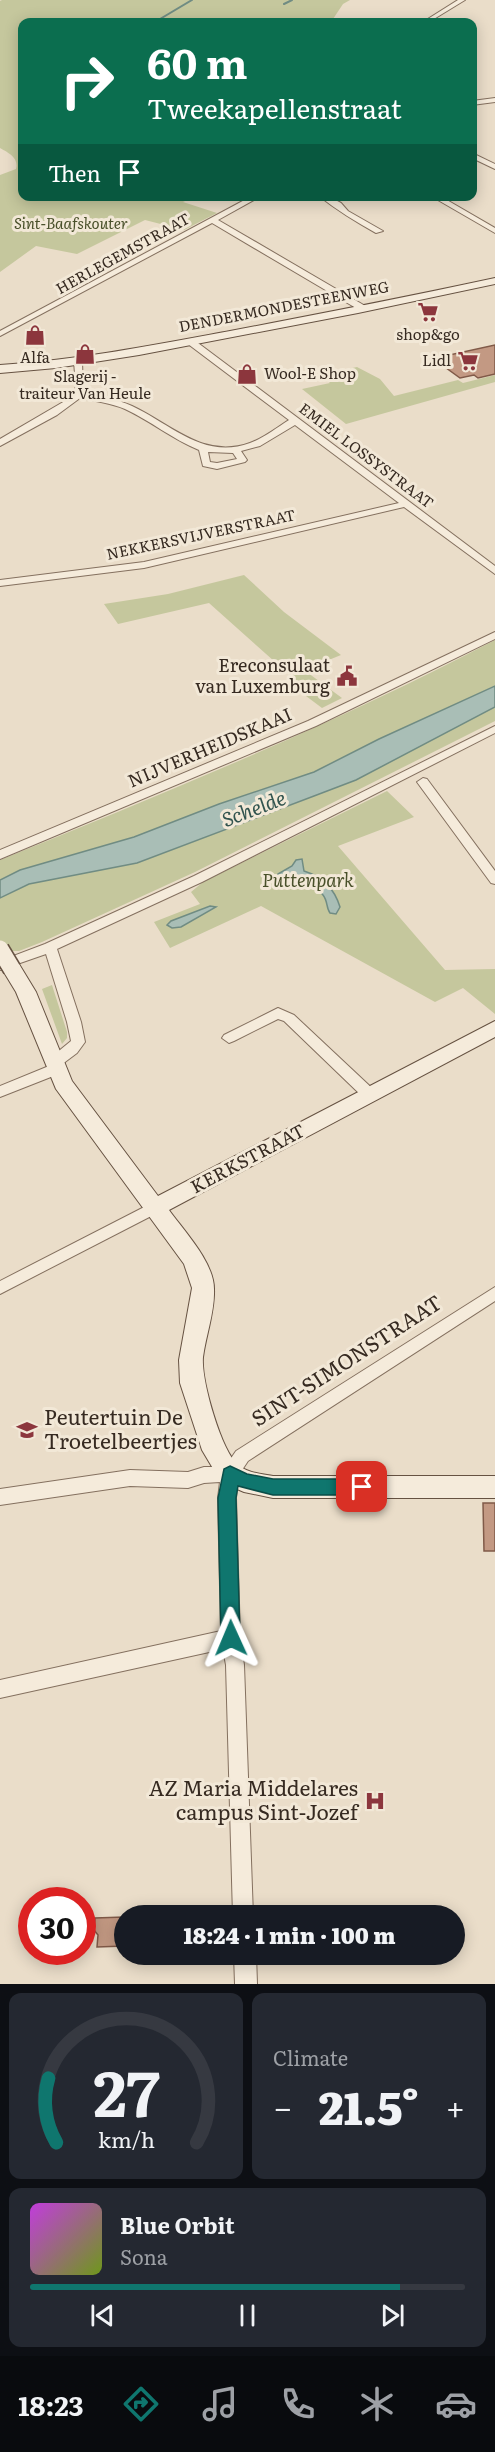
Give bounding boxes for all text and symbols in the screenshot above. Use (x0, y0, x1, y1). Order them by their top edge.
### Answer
text: 60 m (147, 30, 248, 92)
icon: right (48, 42, 126, 120)
text: Tweekapellenstraat (147, 87, 402, 127)
text: Then (48, 156, 101, 189)
icon: arrive (113, 156, 146, 189)
street label: HERLEGEMSTRAAT (51, 206, 194, 299)
park label: Sint-Baafskouter (14, 211, 128, 234)
street label: DENDERMONDESTEENWEG (177, 274, 391, 337)
supermarket icon: shop&go (416, 300, 440, 324)
place label: shop&go (396, 322, 460, 345)
shop icon: Alfa (23, 323, 47, 347)
shop icon: Slagerij - traiteur Van Heule (73, 342, 97, 366)
place label: Alfa (20, 345, 51, 368)
place label: Lidl (422, 348, 451, 371)
supermarket icon: Lidl (456, 349, 480, 373)
place label: Wool-E Shop (264, 361, 356, 384)
shop icon: Wool-E Shop (235, 362, 259, 386)
place label: Slagerij - traiteur Van Heule (19, 364, 151, 404)
street label: EMIEL LOSSYSTRAAT (295, 396, 439, 513)
street label: NEKKERSVIJVERSTRAAT (104, 502, 297, 565)
place label: Ereconsulaat van Luxemburg (195, 651, 331, 699)
public building icon: Ereconsulaat van Luxemburg (335, 664, 359, 688)
street label: NIJVERHEIDSKAAI (123, 700, 296, 793)
water label: Schelde (217, 781, 290, 833)
park label: Puttenpark (262, 866, 354, 893)
street label: KERKSTRAAT (185, 1116, 309, 1199)
street label: SINT-SIMONSTRAAT (244, 1285, 447, 1432)
place label: Peutertuin De Troetelbeertjes (44, 1400, 197, 1455)
school or university icon: Peutertuin De Troetelbeertjes (15, 1418, 39, 1442)
pin (336, 1461, 387, 1512)
icon: arrive (345, 1470, 378, 1503)
position arrow (199, 1606, 263, 1670)
place label: AZ Maria Middelares campus Sint-Jozef (149, 1771, 360, 1826)
hospital icon: AZ Maria Middelares campus Sint-Jozef (363, 1789, 387, 1813)
speed limit sign: 30 (18, 1887, 96, 1965)
text: 18:24 · 1 min · 100 m (184, 1918, 395, 1951)
text: Climate (273, 2042, 348, 2072)
text: 27 (93, 2044, 159, 2136)
text: 21.5° (319, 2072, 419, 2139)
text: − (273, 2081, 292, 2130)
text: + (446, 2081, 465, 2130)
text: km/h (97, 2123, 155, 2155)
text: Blue Orbit (120, 2208, 235, 2241)
text: Sona (120, 2241, 168, 2271)
icon: previous (86, 2299, 119, 2332)
icon: pause (231, 2299, 264, 2332)
icon: next (376, 2299, 409, 2332)
icon: directions (120, 2383, 162, 2425)
icon: music (199, 2383, 241, 2425)
icon: phone (277, 2383, 319, 2425)
icon: climate (356, 2383, 398, 2425)
icon: car (435, 2383, 477, 2425)
text: 18:23 (18, 2384, 84, 2424)

